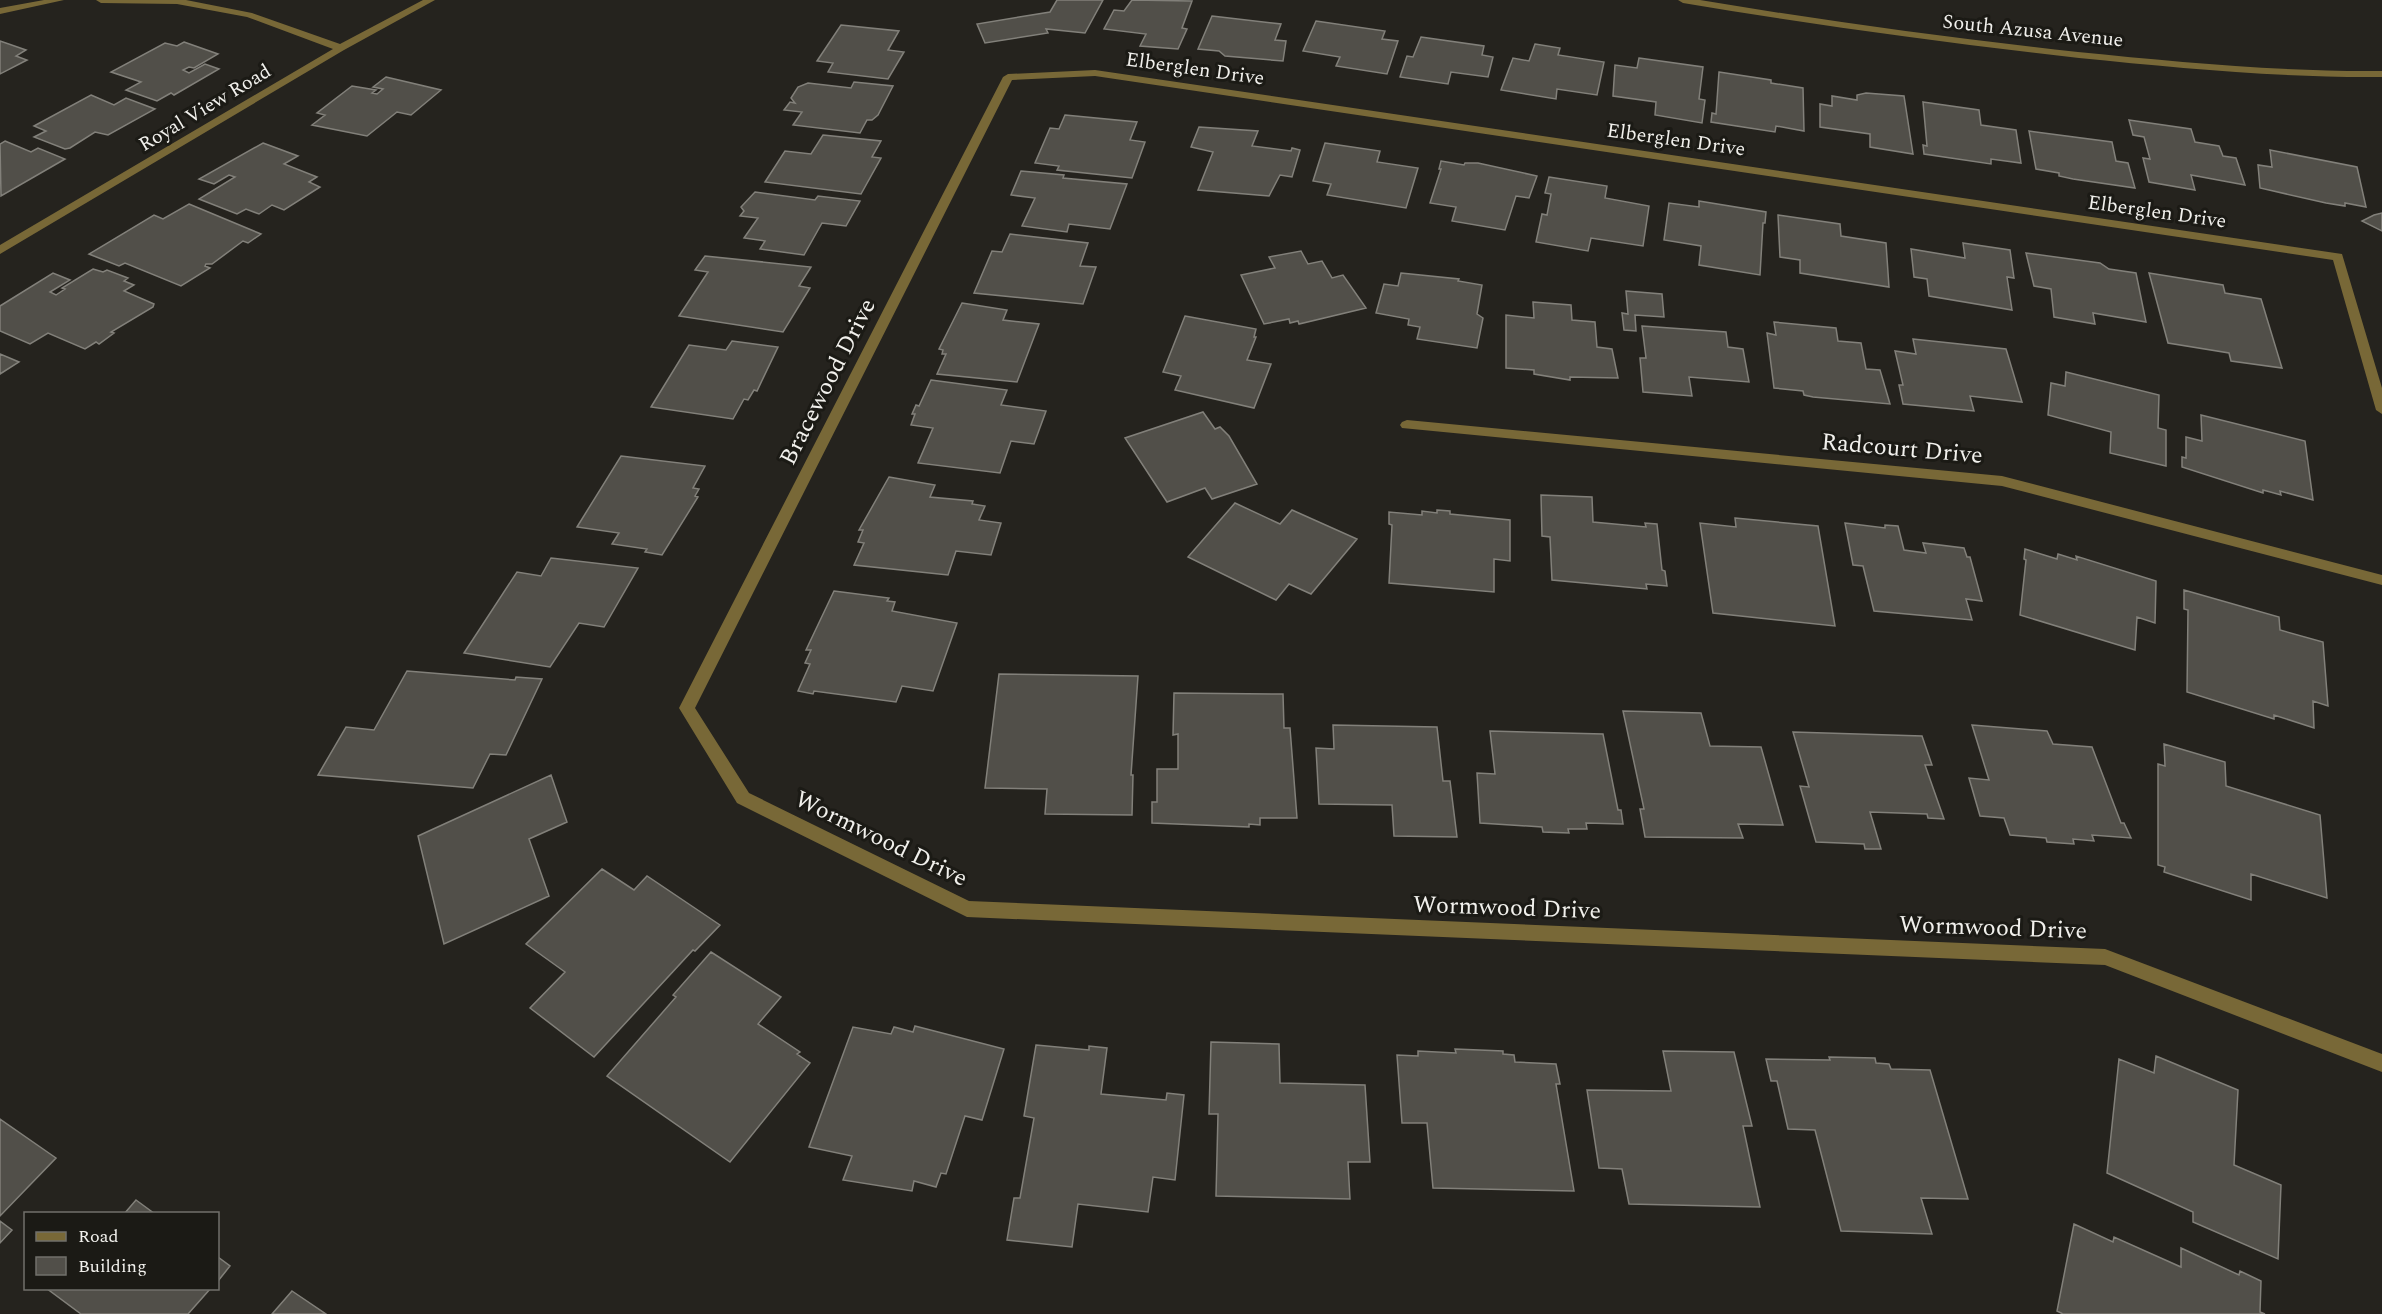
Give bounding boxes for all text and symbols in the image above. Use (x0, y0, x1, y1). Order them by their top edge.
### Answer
street label: South Azusa Avenue (1941, 7, 2125, 55)
street label: Elberglen Drive (1124, 44, 1266, 94)
street label: Royal View Road (133, 56, 277, 160)
street label: Elberglen Drive (1605, 115, 1747, 165)
street label: Elberglen Drive (2086, 187, 2228, 237)
street label: Bracewood Drive (770, 292, 886, 472)
street label: Radcourt Drive (1820, 424, 1984, 474)
street label: Wormwood Drive (788, 782, 974, 896)
street label: Wormwood Drive (1412, 887, 1602, 929)
street label: Wormwood Drive (1898, 907, 2088, 949)
legend (24, 1212, 219, 1290)
text: Road (78, 1223, 119, 1250)
text: Building (78, 1253, 147, 1280)

